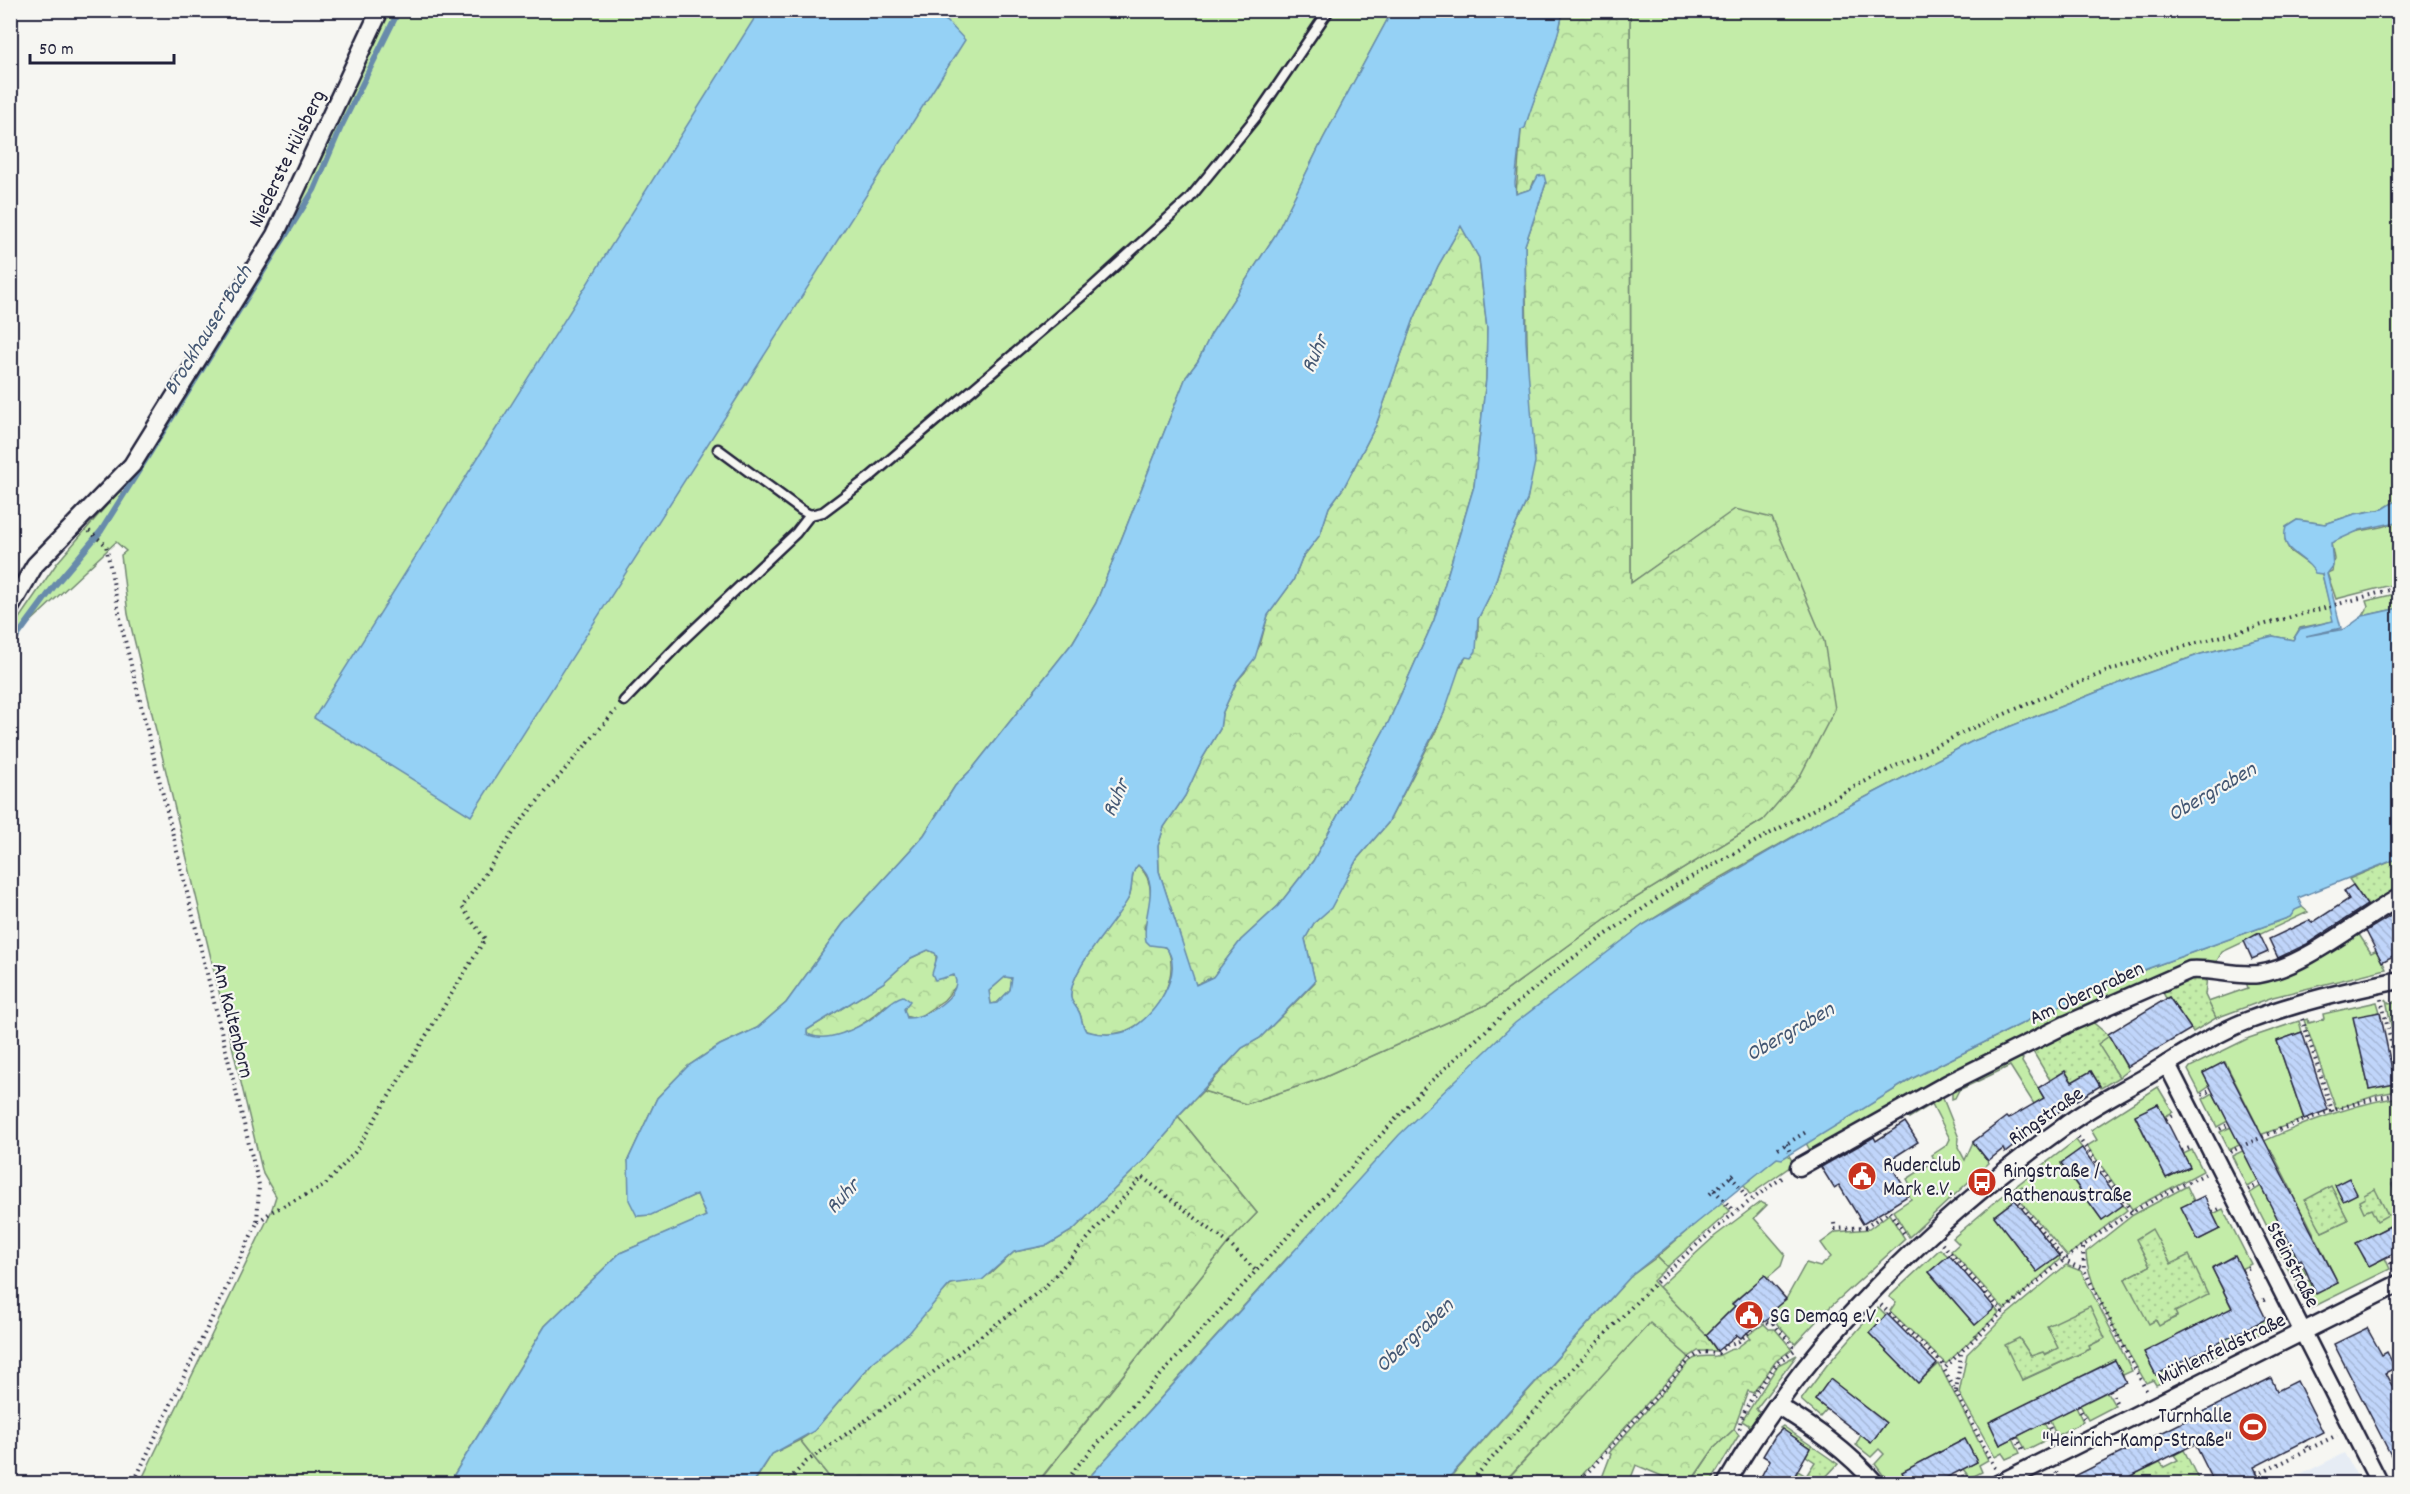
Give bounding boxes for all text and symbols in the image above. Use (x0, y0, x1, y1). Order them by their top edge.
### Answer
scale bar (30, 27, 174, 65)
text: 50 m (39, 38, 74, 63)
street label: Niederste Hülsberg (242, 85, 335, 233)
water label: Brockhauser Bach (157, 259, 262, 402)
water label: Ruhr (1294, 328, 1339, 378)
water label: Obergraben (2163, 755, 2263, 831)
water label: Ruhr (1095, 772, 1140, 822)
street label: Am Obergraben (2025, 955, 2150, 1034)
street label: Am Kaltenborn (202, 960, 260, 1082)
water label: Obergraben (1741, 995, 1841, 1071)
street label: Ringstraße (2003, 1080, 2091, 1155)
place label: Ruderclub Mark e.V. (1883, 1152, 1961, 1206)
place label: Ringstraße / Rathenaustraße (2003, 1158, 2132, 1212)
public building icon: Ruderclub Mark e.V. (1846, 1160, 1878, 1192)
bus stop icon: Ringstraße / Rathenaustraße (1966, 1166, 1998, 1198)
water label: Ruhr (819, 1171, 870, 1222)
street label: Steinstraße (2257, 1217, 2326, 1314)
water label: Obergraben (1369, 1291, 1462, 1381)
public building icon: SG Demag e.V. (1733, 1299, 1765, 1331)
place label: SG Demag e.V. (1770, 1303, 1879, 1333)
street label: Mühlenfeldstraße (2153, 1307, 2292, 1395)
place label: Turnhalle "Heinrich-Kamp-Straße" (2042, 1403, 2232, 1457)
sports icon: Turnhalle "Heinrich-Kamp-Straße" (2237, 1411, 2269, 1443)

